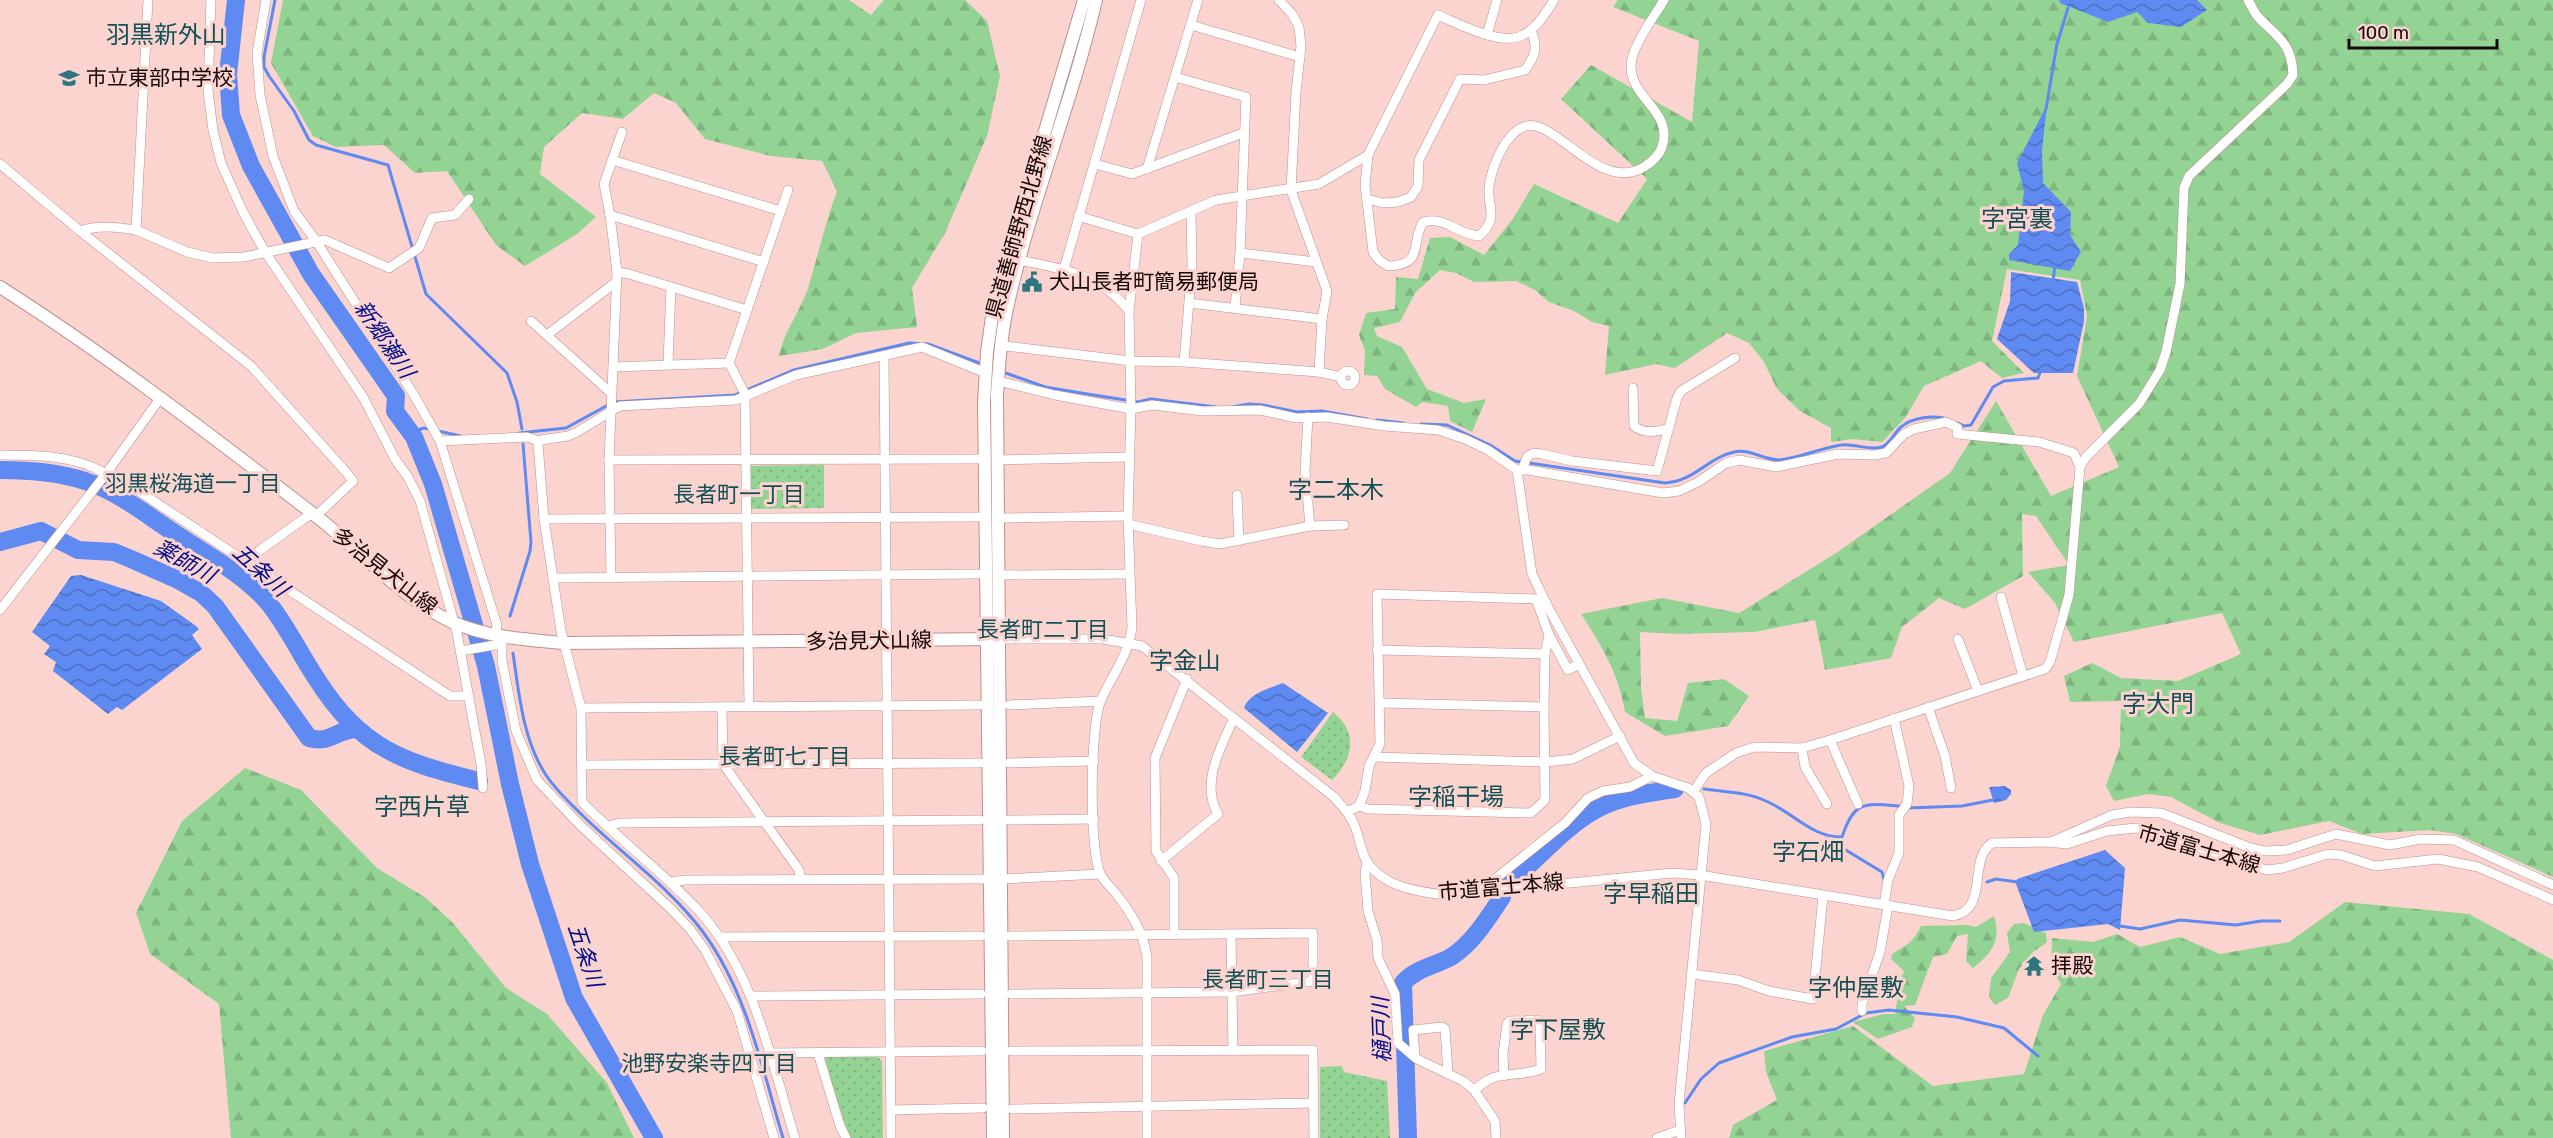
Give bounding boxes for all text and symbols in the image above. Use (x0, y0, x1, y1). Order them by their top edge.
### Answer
scale bar (2349, 12, 2498, 50)
district label: 羽黒新外山 (106, 21, 226, 49)
text: 100 m (2358, 22, 2409, 44)
place label: 市立東部中学校 (86, 65, 233, 90)
school or university icon: 市立東部中学校 (57, 66, 81, 90)
street label: 県道善師野西北野線 (980, 133, 1057, 321)
district label: 字宮裏 (1981, 205, 2053, 233)
place label: 犬山長者町簡易郵便局 (1049, 269, 1259, 294)
public building icon: 犬山長者町簡易郵便局 (1020, 270, 1044, 294)
water label: 新郷瀬川 (349, 295, 421, 385)
district label: 羽黒桜海道一丁目 (105, 470, 281, 497)
district label: 字二本木 (1288, 476, 1384, 504)
district label: 長者町一丁目 (673, 481, 805, 508)
street label: 多治見犬山線 (328, 522, 443, 619)
water label: 薬師川 (149, 534, 222, 590)
water label: 五条川 (227, 538, 296, 604)
district label: 長者町二丁目 (977, 616, 1109, 643)
street label: 多治見犬山線 (806, 627, 932, 654)
district label: 字金山 (1149, 647, 1221, 675)
district label: 字大門 (2122, 690, 2194, 718)
district label: 長者町七丁目 (719, 743, 851, 770)
district label: 字稲干場 (1408, 783, 1504, 811)
district label: 字西片草 (374, 793, 470, 821)
street label: 市道富士本線 (2135, 819, 2263, 878)
district label: 字石畑 (1772, 838, 1844, 866)
street label: 市道富士本線 (1437, 869, 1565, 904)
district label: 字早稲田 (1603, 880, 1699, 908)
water label: 五条川 (562, 920, 610, 993)
place label: 拝殿 (2051, 953, 2093, 978)
temple icon: 拝殿 (2022, 954, 2046, 978)
district label: 長者町三丁目 (1202, 966, 1334, 993)
district label: 字仲屋敷 (1808, 974, 1904, 1002)
water label: 樋戸川 (1367, 995, 1396, 1063)
district label: 字下屋敷 (1510, 1016, 1606, 1044)
district label: 池野安楽寺四丁目 (621, 1050, 797, 1077)

